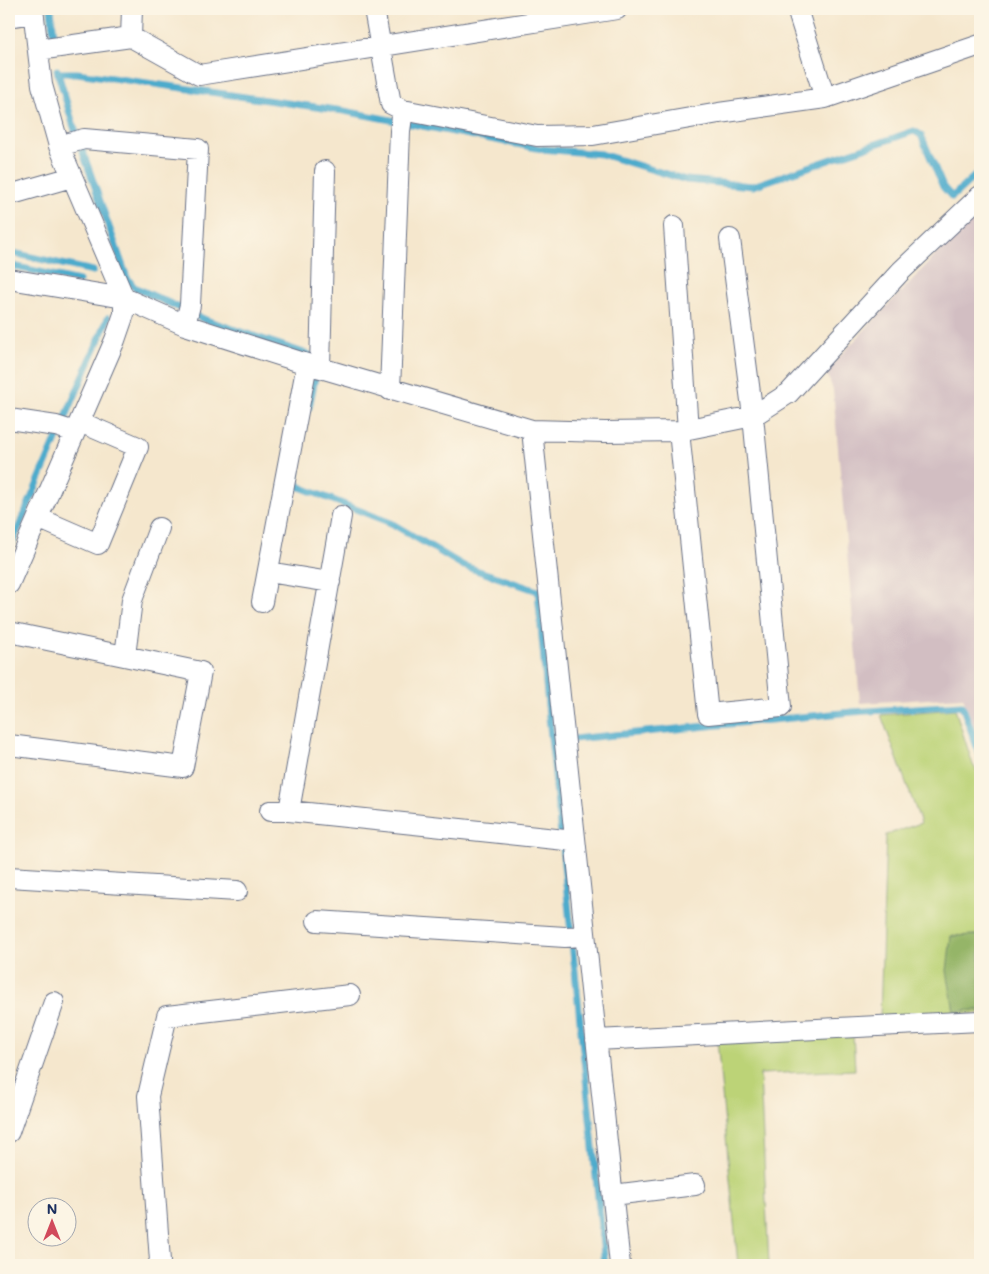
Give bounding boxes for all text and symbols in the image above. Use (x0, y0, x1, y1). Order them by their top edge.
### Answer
north arrow (28, 1196, 78, 1246)
text: N (47, 1199, 57, 1218)

